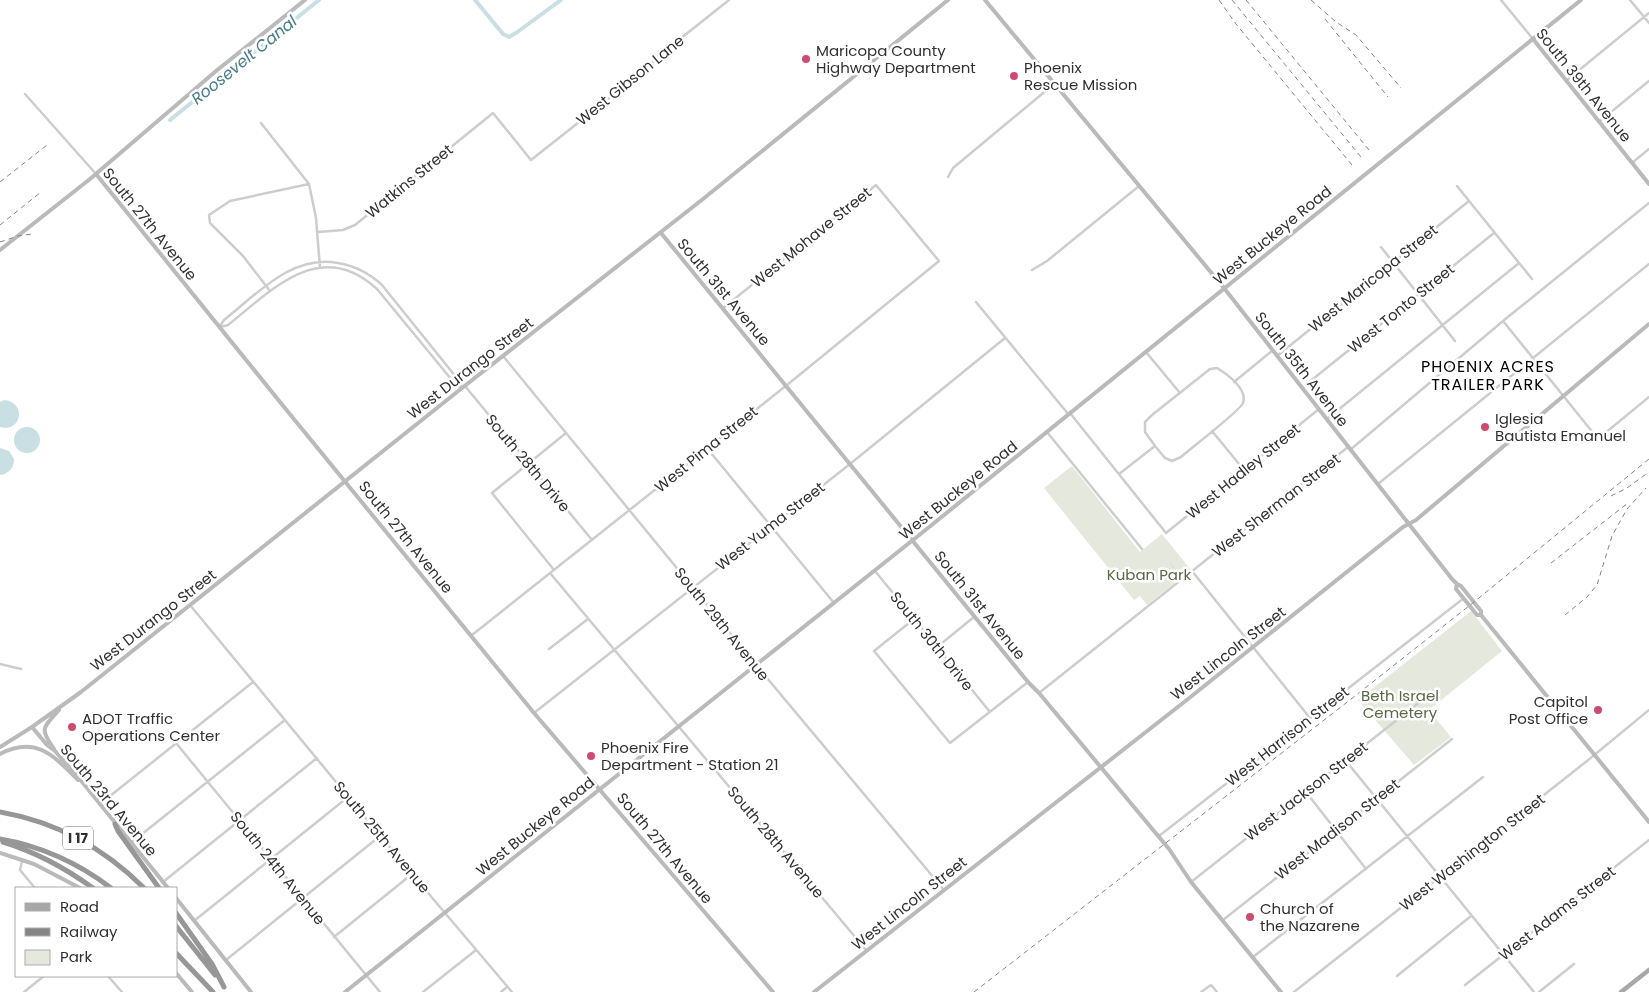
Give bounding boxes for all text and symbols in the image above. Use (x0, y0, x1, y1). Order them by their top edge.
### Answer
water label: Roosevelt Canal (186, 10, 302, 110)
street label: South 39th Avenue (1532, 24, 1636, 146)
street label: West Gibson Lane (572, 30, 688, 130)
place label: Maricopa County Highway Department (816, 40, 976, 78)
marker: Maricopa County Highway Department (800, 53, 812, 65)
place label: Phoenix Rescue Mission (1024, 57, 1137, 95)
marker: Phoenix Rescue Mission (1008, 70, 1020, 82)
street label: Watkins Street (361, 139, 457, 223)
street label: South 27th Avenue (98, 163, 202, 285)
street label: West Buckeye Road (1208, 181, 1336, 289)
street label: West Mohave Street (746, 182, 876, 292)
street label: West Maricopa Street (1304, 219, 1442, 337)
street label: South 31st Avenue (673, 234, 775, 350)
street label: West Tonto Street (1343, 258, 1459, 358)
street label: South 35th Avenue (1250, 307, 1354, 431)
street label: West Durango Street (403, 312, 537, 424)
district label: PHOENIX ACRES TRAILER PARK (1421, 355, 1555, 396)
street label: West Pima Street (650, 401, 762, 497)
place label: Iglesia Bautista Emanuel (1495, 408, 1626, 446)
street label: South 28th Drive (481, 410, 575, 516)
street label: West Hadley Street (1182, 418, 1304, 524)
marker: Iglesia Bautista Emanuel (1479, 421, 1491, 433)
street label: West Buckeye Road (894, 436, 1022, 544)
street label: West Sherman Street (1207, 448, 1345, 562)
street label: South 27th Avenue (354, 476, 458, 598)
street label: West Yuma Street (711, 477, 829, 575)
street label: South 31st Avenue (930, 546, 1030, 664)
street label: South 29th Avenue (670, 563, 774, 685)
street label: West Durango Street (86, 564, 220, 676)
park label: Kuban Park (1107, 564, 1192, 585)
street label: South 30th Drive (885, 587, 979, 695)
street label: West Lincoln Street (1166, 601, 1290, 705)
street label: West Harrison Street (1221, 681, 1353, 791)
park label: Beth Israel Cemetery (1361, 685, 1439, 723)
place label: Capitol Post Office (1509, 691, 1588, 729)
marker: Capitol Post Office (1592, 704, 1604, 716)
place label: ADOT Traffic Operations Center (82, 708, 220, 746)
marker: ADOT Traffic Operations Center (66, 721, 78, 733)
street label: West Jackson Street (1240, 736, 1372, 846)
place label: Phoenix Fire Department - Station 21 (601, 737, 779, 775)
street label: South 23rd Avenue (56, 739, 162, 861)
marker: Phoenix Fire Department - Station 21 (585, 750, 597, 762)
street label: West Buckeye Road (471, 772, 599, 880)
street label: West Madison Street (1270, 774, 1404, 884)
street label: South 25th Avenue (329, 776, 435, 898)
street label: South 28th Avenue (723, 781, 829, 903)
street label: South 27th Avenue (612, 788, 718, 908)
street label: West Washington Street (1395, 788, 1549, 916)
street label: South 24th Avenue (226, 807, 330, 929)
road number: I 17 (63, 826, 93, 850)
street label: West Lincoln Street (847, 851, 971, 955)
street label: West Adams Street (1494, 861, 1620, 965)
legend (15, 887, 178, 977)
text: Road (60, 896, 99, 917)
place label: Church of the Nazarene (1260, 898, 1360, 936)
marker: Church of the Nazarene (1244, 911, 1256, 923)
text: Railway (60, 921, 118, 942)
text: Park (60, 946, 92, 967)

